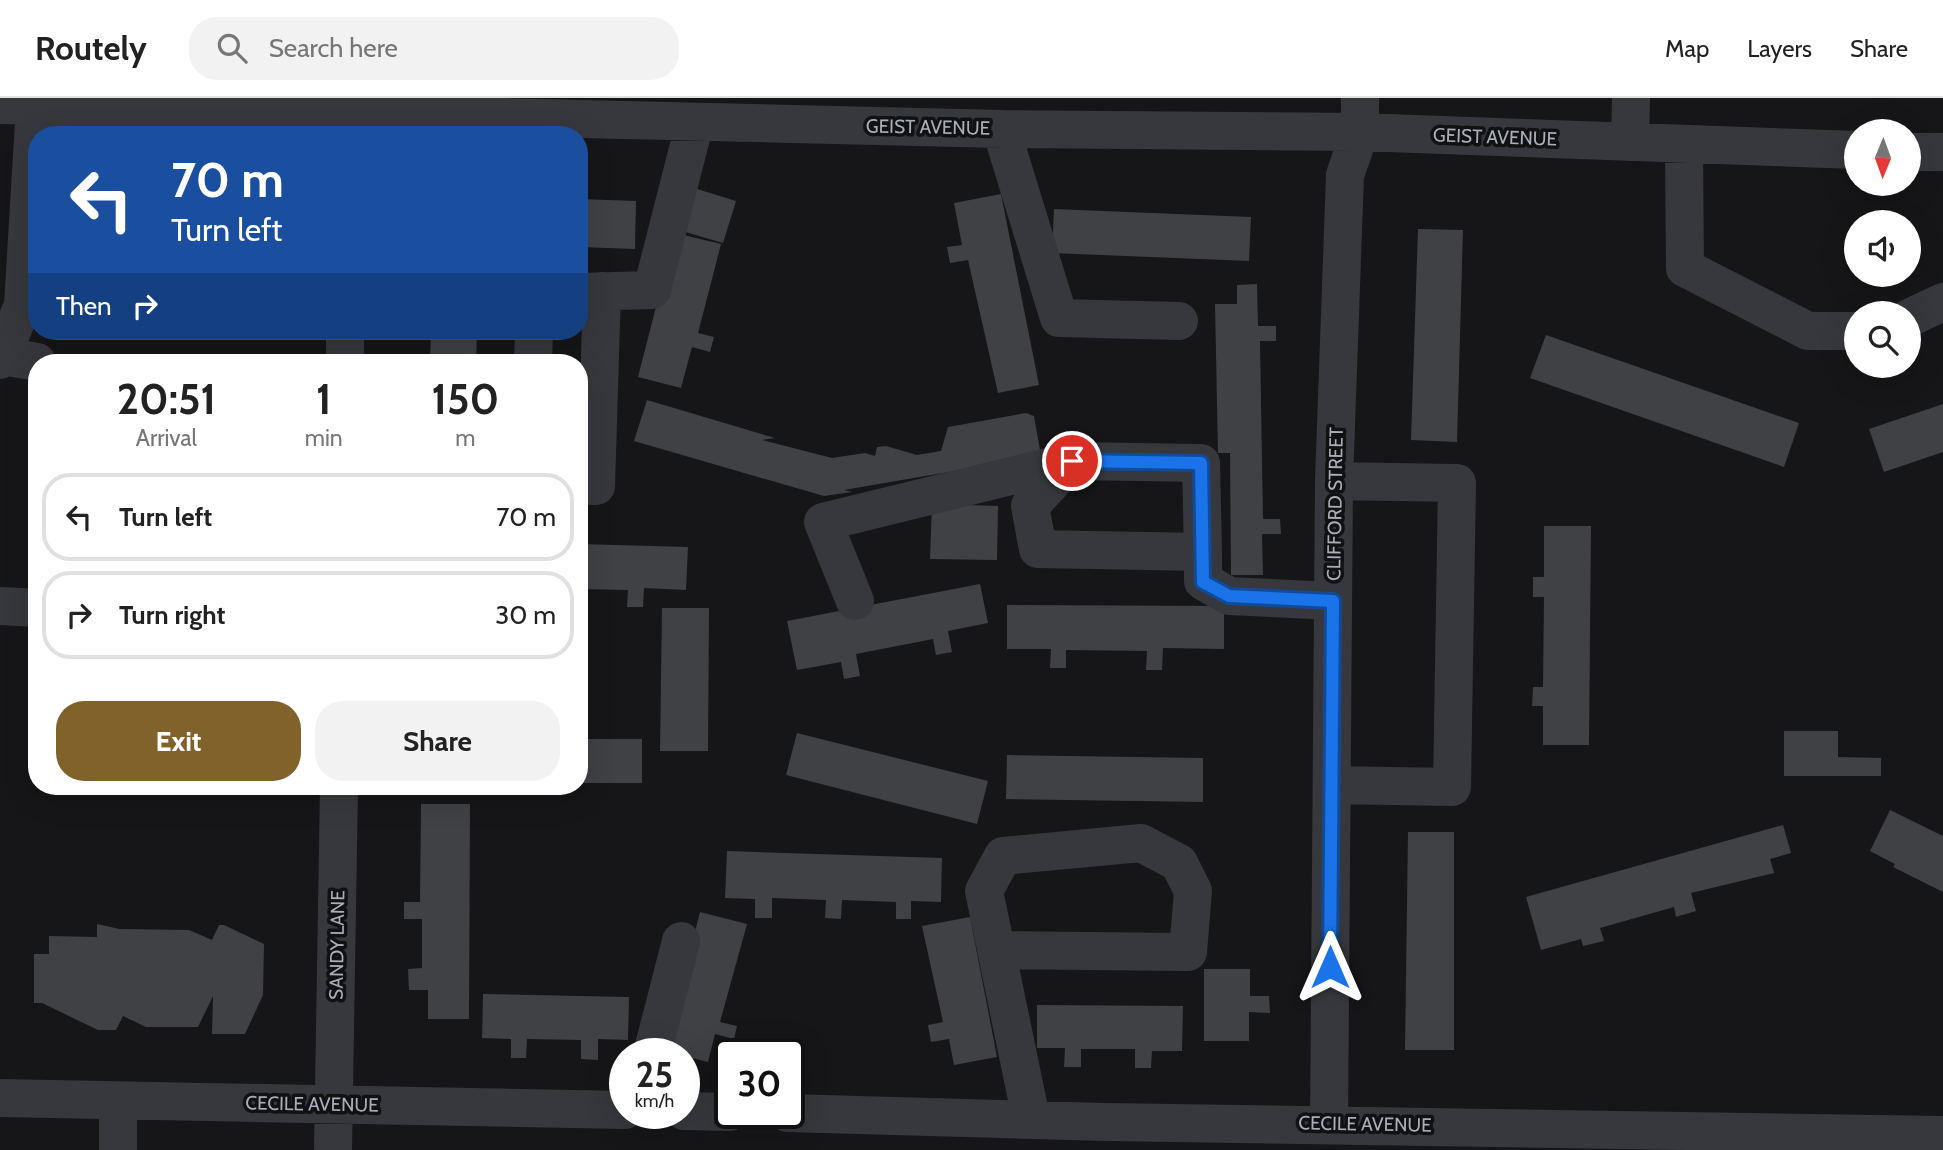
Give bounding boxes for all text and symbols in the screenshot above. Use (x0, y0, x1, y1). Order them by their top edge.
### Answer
search box (189, 17, 679, 80)
text: Routely (35, 28, 147, 68)
icon: search (213, 29, 251, 67)
text: Search here (269, 32, 398, 64)
text: Map (1665, 34, 1709, 63)
text: Layers (1747, 34, 1812, 63)
text: Share (1850, 34, 1908, 63)
street label: GEIST AVENUE (866, 114, 990, 140)
north arrow (1844, 119, 1922, 196)
map controls (1844, 119, 1921, 378)
street label: GEIST AVENUE (1433, 123, 1557, 151)
text: 70 m (171, 150, 284, 209)
icon: left (56, 154, 147, 245)
text: Turn left (171, 210, 282, 249)
button: sound (1844, 210, 1921, 287)
icon: right (126, 287, 164, 325)
text: Then (56, 290, 112, 322)
button: search (1844, 301, 1921, 378)
text: 20:51 (117, 373, 216, 425)
text: 1 (316, 373, 332, 425)
text: 150 (432, 373, 499, 425)
text: Arrival (136, 424, 197, 452)
text: min (305, 424, 343, 452)
text: m (455, 424, 475, 452)
street label: CLIFFORD STREET (1322, 427, 1348, 581)
pin (1042, 431, 1102, 491)
icon: arrive (1053, 442, 1091, 480)
icon: left (60, 498, 98, 536)
text: Turn left (119, 501, 212, 533)
text: 70 m (496, 501, 556, 533)
icon: right (60, 596, 98, 634)
text: Turn right (119, 599, 225, 631)
text: 30 m (495, 599, 556, 631)
button: Exit (56, 701, 301, 781)
button: Share (315, 701, 560, 781)
street label: SANDY LANE (325, 890, 349, 1000)
position arrow (1293, 930, 1367, 1004)
speed limit sign: 30 (714, 1038, 805, 1129)
text: 25 (636, 1053, 673, 1096)
text: km/h (635, 1090, 674, 1112)
street label: CECILE AVENUE (245, 1091, 379, 1117)
street label: CECILE AVENUE (1298, 1111, 1432, 1137)

